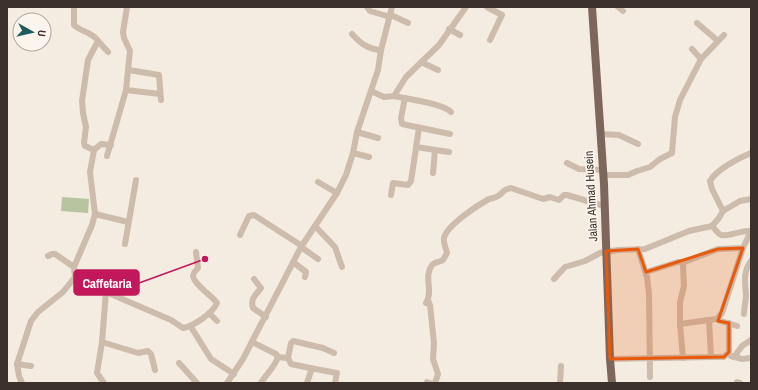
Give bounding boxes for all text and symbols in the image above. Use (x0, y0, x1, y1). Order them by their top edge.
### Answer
north arrow (12, 12, 52, 52)
text: U (35, 29, 49, 38)
street label: Jalan Ahmad Husein (581, 150, 601, 242)
callout: Caffetaria (74, 270, 139, 295)
text: Caffetaria (82, 275, 132, 292)

